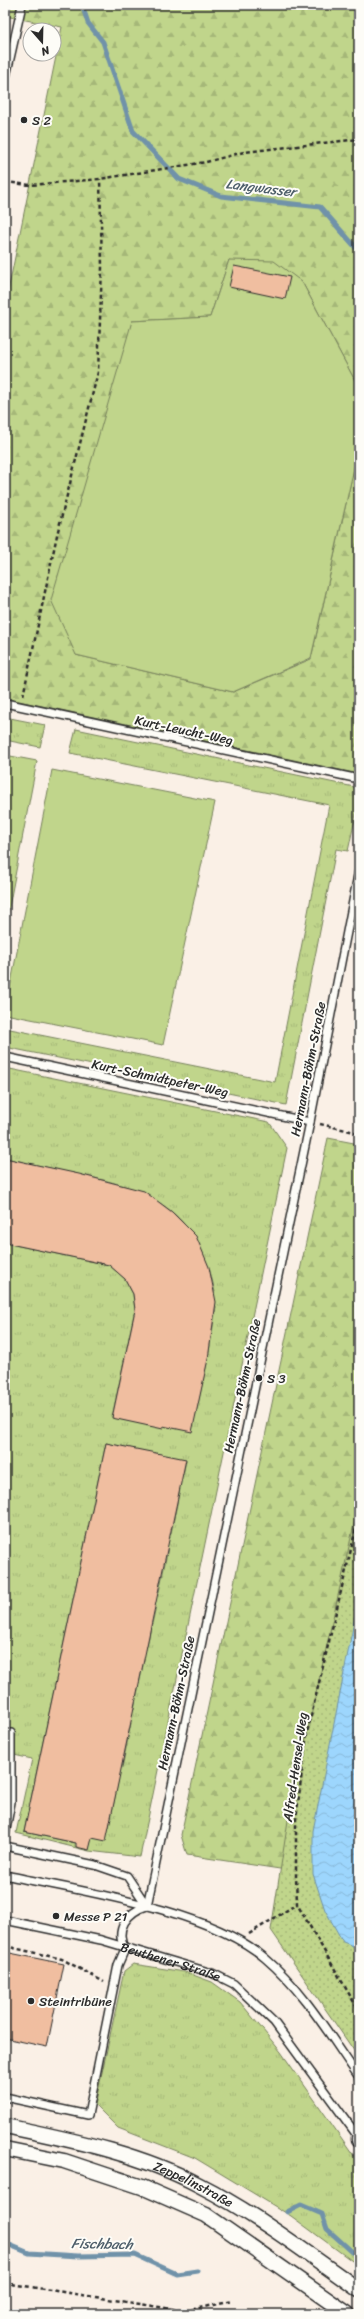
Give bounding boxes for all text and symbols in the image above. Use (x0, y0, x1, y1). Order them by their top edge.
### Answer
north arrow (22, 22, 62, 62)
text: N (38, 40, 53, 61)
place label: S 2 (32, 109, 52, 132)
marker: S 2 (19, 115, 29, 125)
water label: Langwasser (225, 171, 300, 205)
street label: Kurt-Leucht-Weg (133, 708, 236, 752)
street label: Hermann-Böhm-Straße (284, 999, 332, 1138)
street label: Kurt-Schmidtpeter-Weg (90, 1052, 231, 1104)
street label: Hermann-Böhm-Straße (217, 1316, 268, 1455)
place label: S 3 (267, 1367, 286, 1390)
marker: S 3 (254, 1373, 264, 1383)
street label: Hermann-Böhm-Straße (151, 1633, 202, 1772)
street label: Alfred-Hensel-Weg (276, 1710, 314, 1824)
place label: Messe P 21 (64, 1905, 128, 1928)
marker: Messe P 21 (51, 1911, 61, 1921)
street label: Beuthener Straße (118, 1935, 225, 1987)
place label: Steintribüne (39, 1990, 112, 2013)
marker: Steintribüne (26, 1996, 36, 2006)
street label: Zeppelinstraße (150, 2154, 239, 2214)
water label: Fischbach (71, 2231, 135, 2257)

